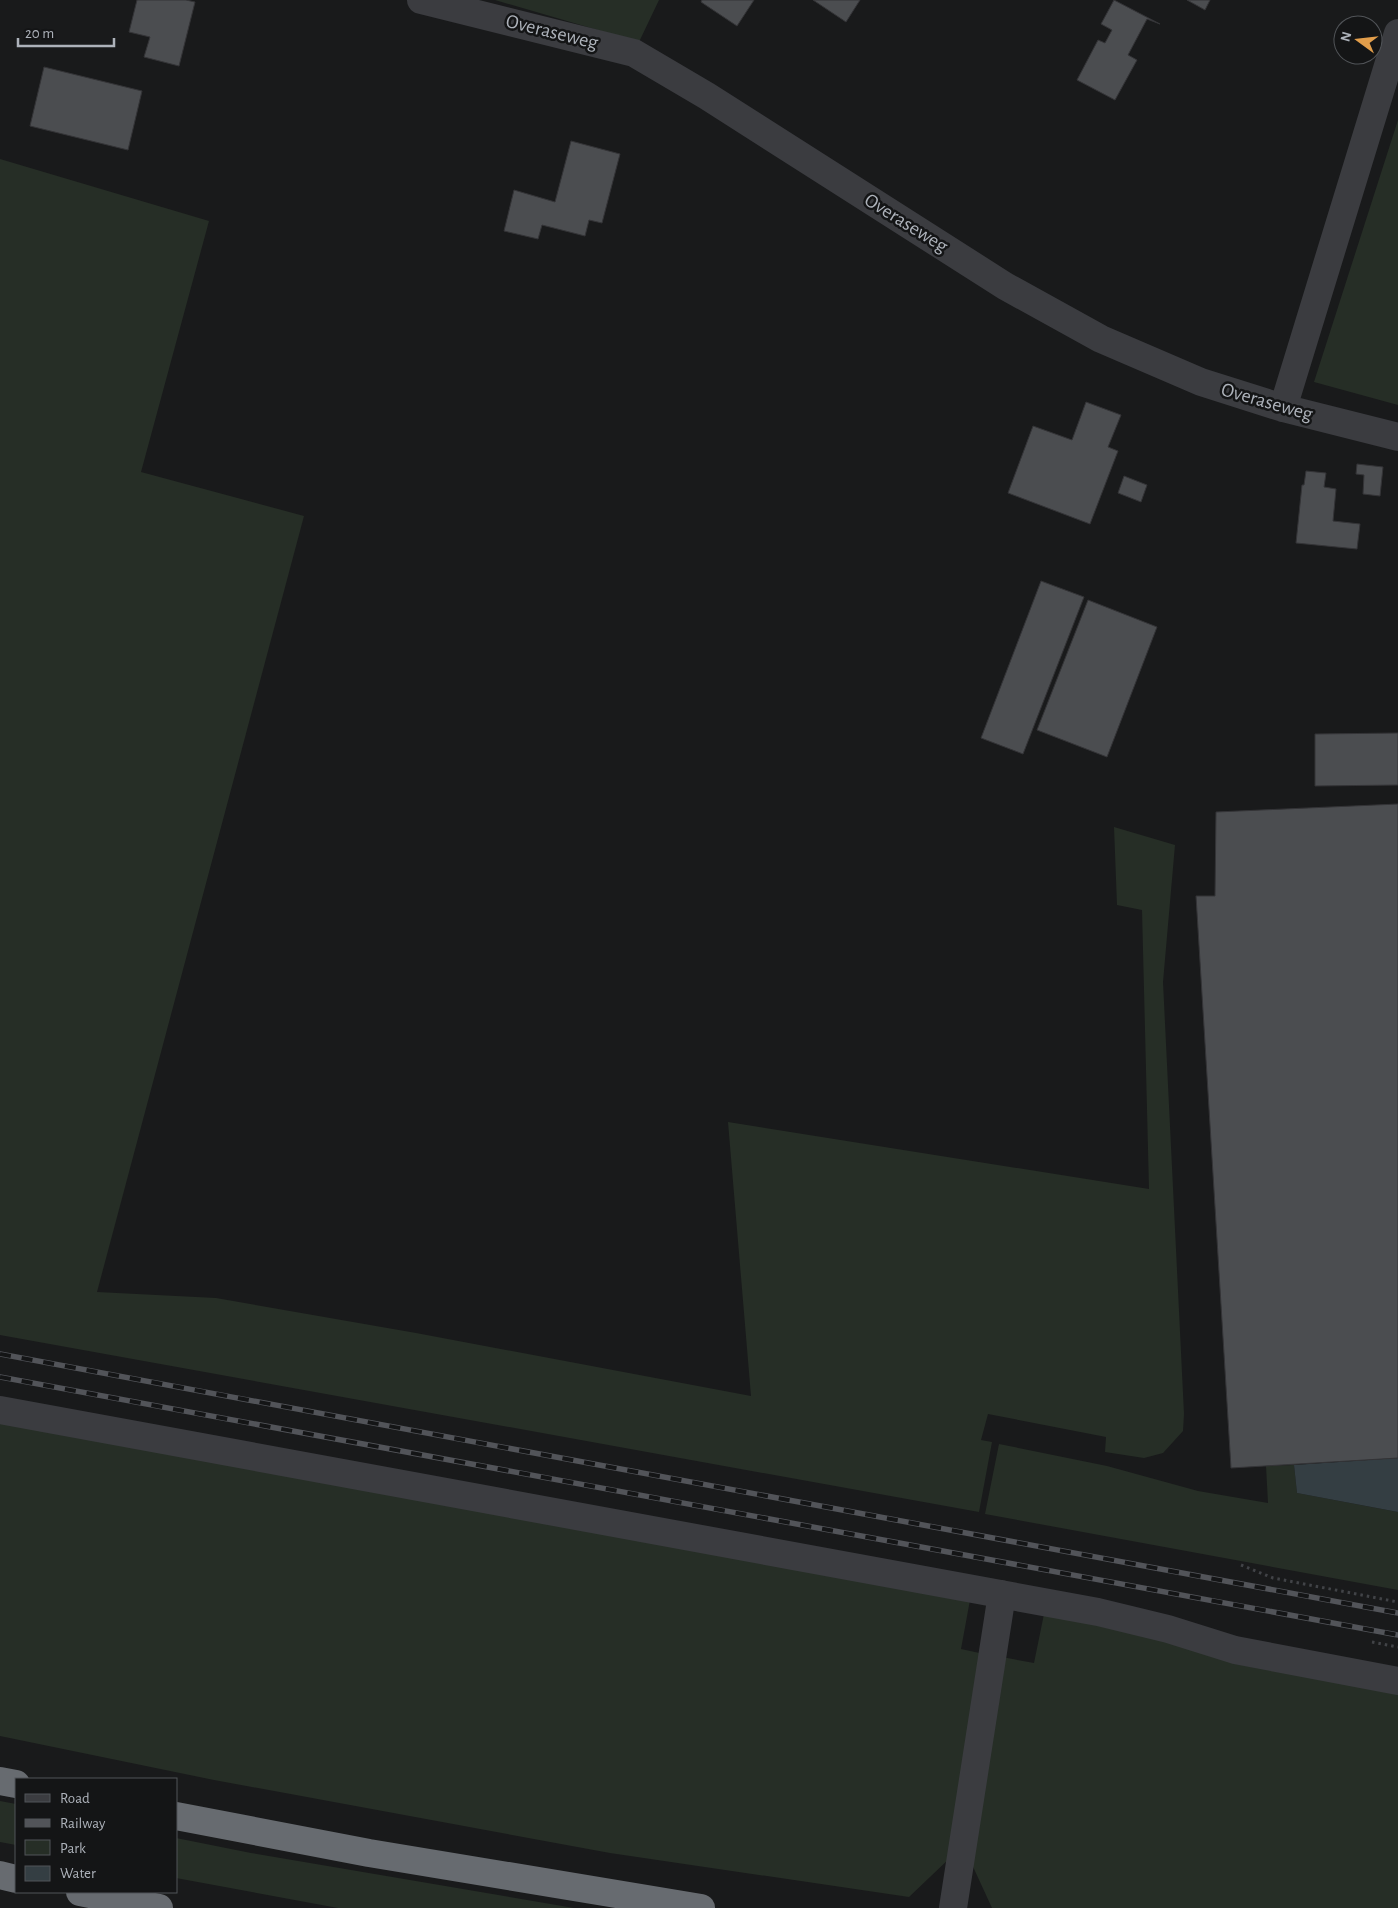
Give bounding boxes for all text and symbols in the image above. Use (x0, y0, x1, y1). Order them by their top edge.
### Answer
street label: Overaseweg (504, 11, 600, 53)
scale bar (18, 15, 114, 47)
north arrow (1333, 15, 1383, 65)
text: 20 m (25, 26, 54, 41)
text: N (1338, 30, 1354, 43)
street label: Overaseweg (861, 190, 951, 257)
street label: Overaseweg (1219, 379, 1315, 425)
legend (15, 1778, 178, 1893)
text: Road (60, 1791, 90, 1806)
text: Railway (60, 1816, 106, 1831)
text: Park (60, 1841, 86, 1856)
text: Water (60, 1866, 96, 1881)

